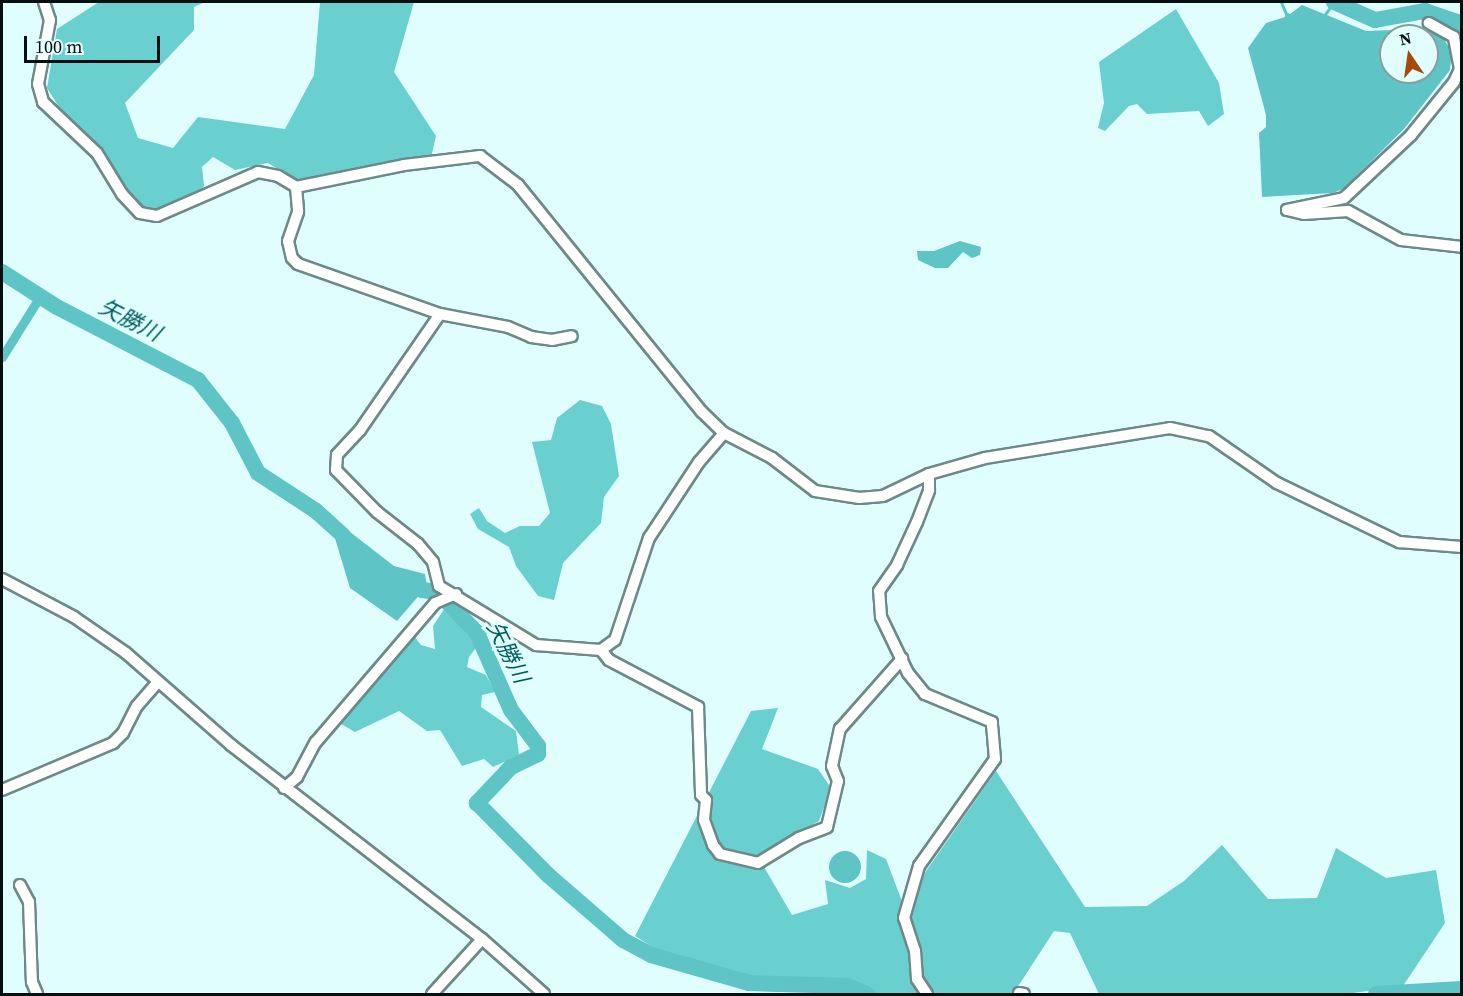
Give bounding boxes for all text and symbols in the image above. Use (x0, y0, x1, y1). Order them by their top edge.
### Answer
scale bar (27, 24, 164, 62)
north arrow (1379, 24, 1439, 84)
text: N (1397, 26, 1414, 50)
text: 100 m (35, 34, 82, 59)
water label: 矢勝川 (95, 293, 165, 347)
water label: 矢勝川 (481, 617, 535, 687)

